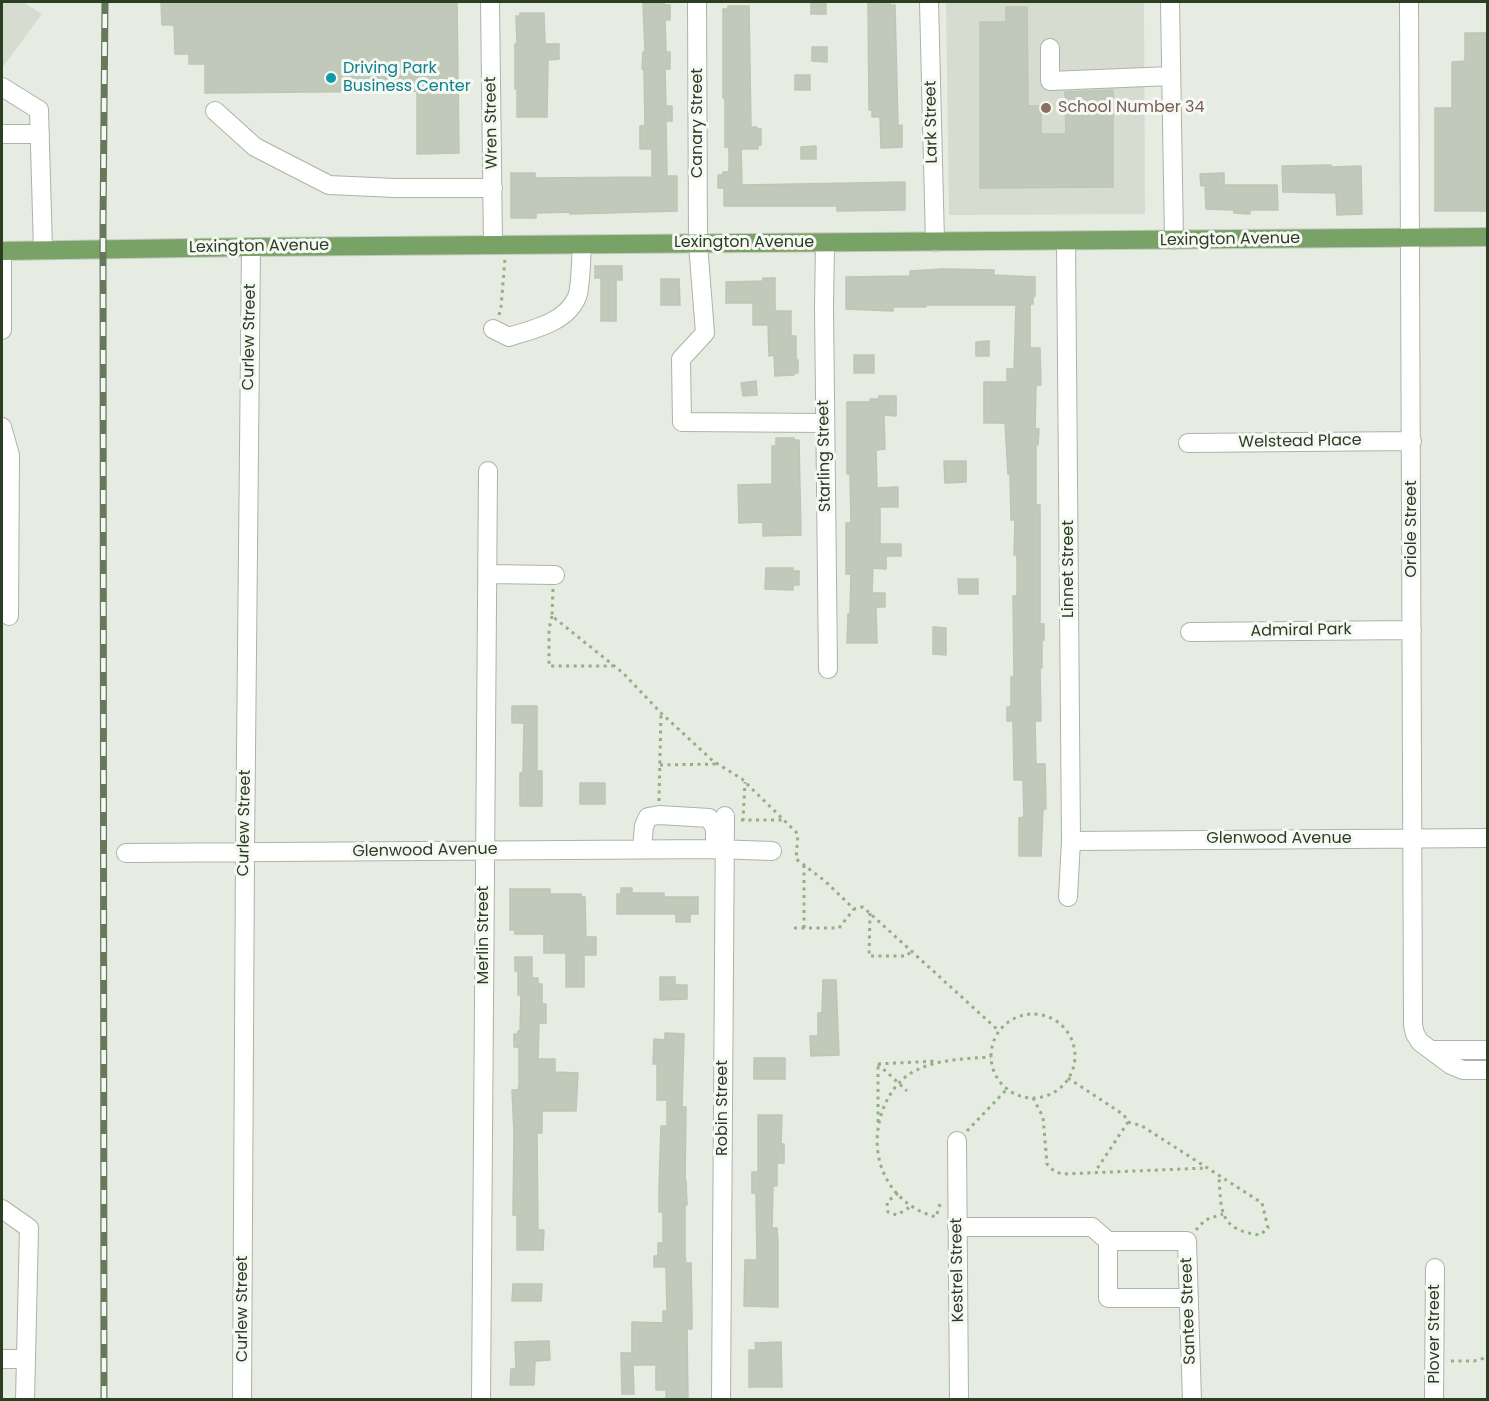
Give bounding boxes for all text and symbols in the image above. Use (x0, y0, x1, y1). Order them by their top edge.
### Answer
place label: Driving Park Business Center (343, 59, 471, 97)
street label: Canary Street (688, 68, 708, 178)
marker: Driving Park Business Center (324, 71, 338, 85)
street label: Wren Street (482, 76, 502, 170)
street label: Lark Street (922, 80, 942, 164)
place label: School Number 34 (1058, 98, 1204, 118)
marker: School Number 34 (1039, 101, 1053, 115)
street label: Lexington Avenue (1160, 229, 1300, 251)
street label: Lexington Avenue (674, 233, 814, 253)
street label: Lexington Avenue (189, 236, 329, 258)
street label: Curlew Street (239, 284, 261, 390)
street label: Starling Street (814, 400, 836, 512)
street label: Welstead Place (1238, 431, 1362, 453)
street label: Oriole Street (1402, 480, 1422, 578)
street label: Linnet Street (1059, 520, 1079, 618)
street label: Admiral Park (1250, 621, 1352, 641)
street label: Curlew Street (234, 770, 256, 876)
street label: Glenwood Avenue (1206, 829, 1352, 849)
street label: Glenwood Avenue (352, 840, 498, 862)
street label: Merlin Street (474, 886, 494, 984)
street label: Robin Street (713, 1060, 733, 1156)
street label: Kestrel Street (947, 1218, 969, 1322)
street label: Curlew Street (233, 1256, 253, 1362)
street label: Santee Street (1178, 1257, 1200, 1365)
street label: Plover Street (1425, 1284, 1445, 1384)

